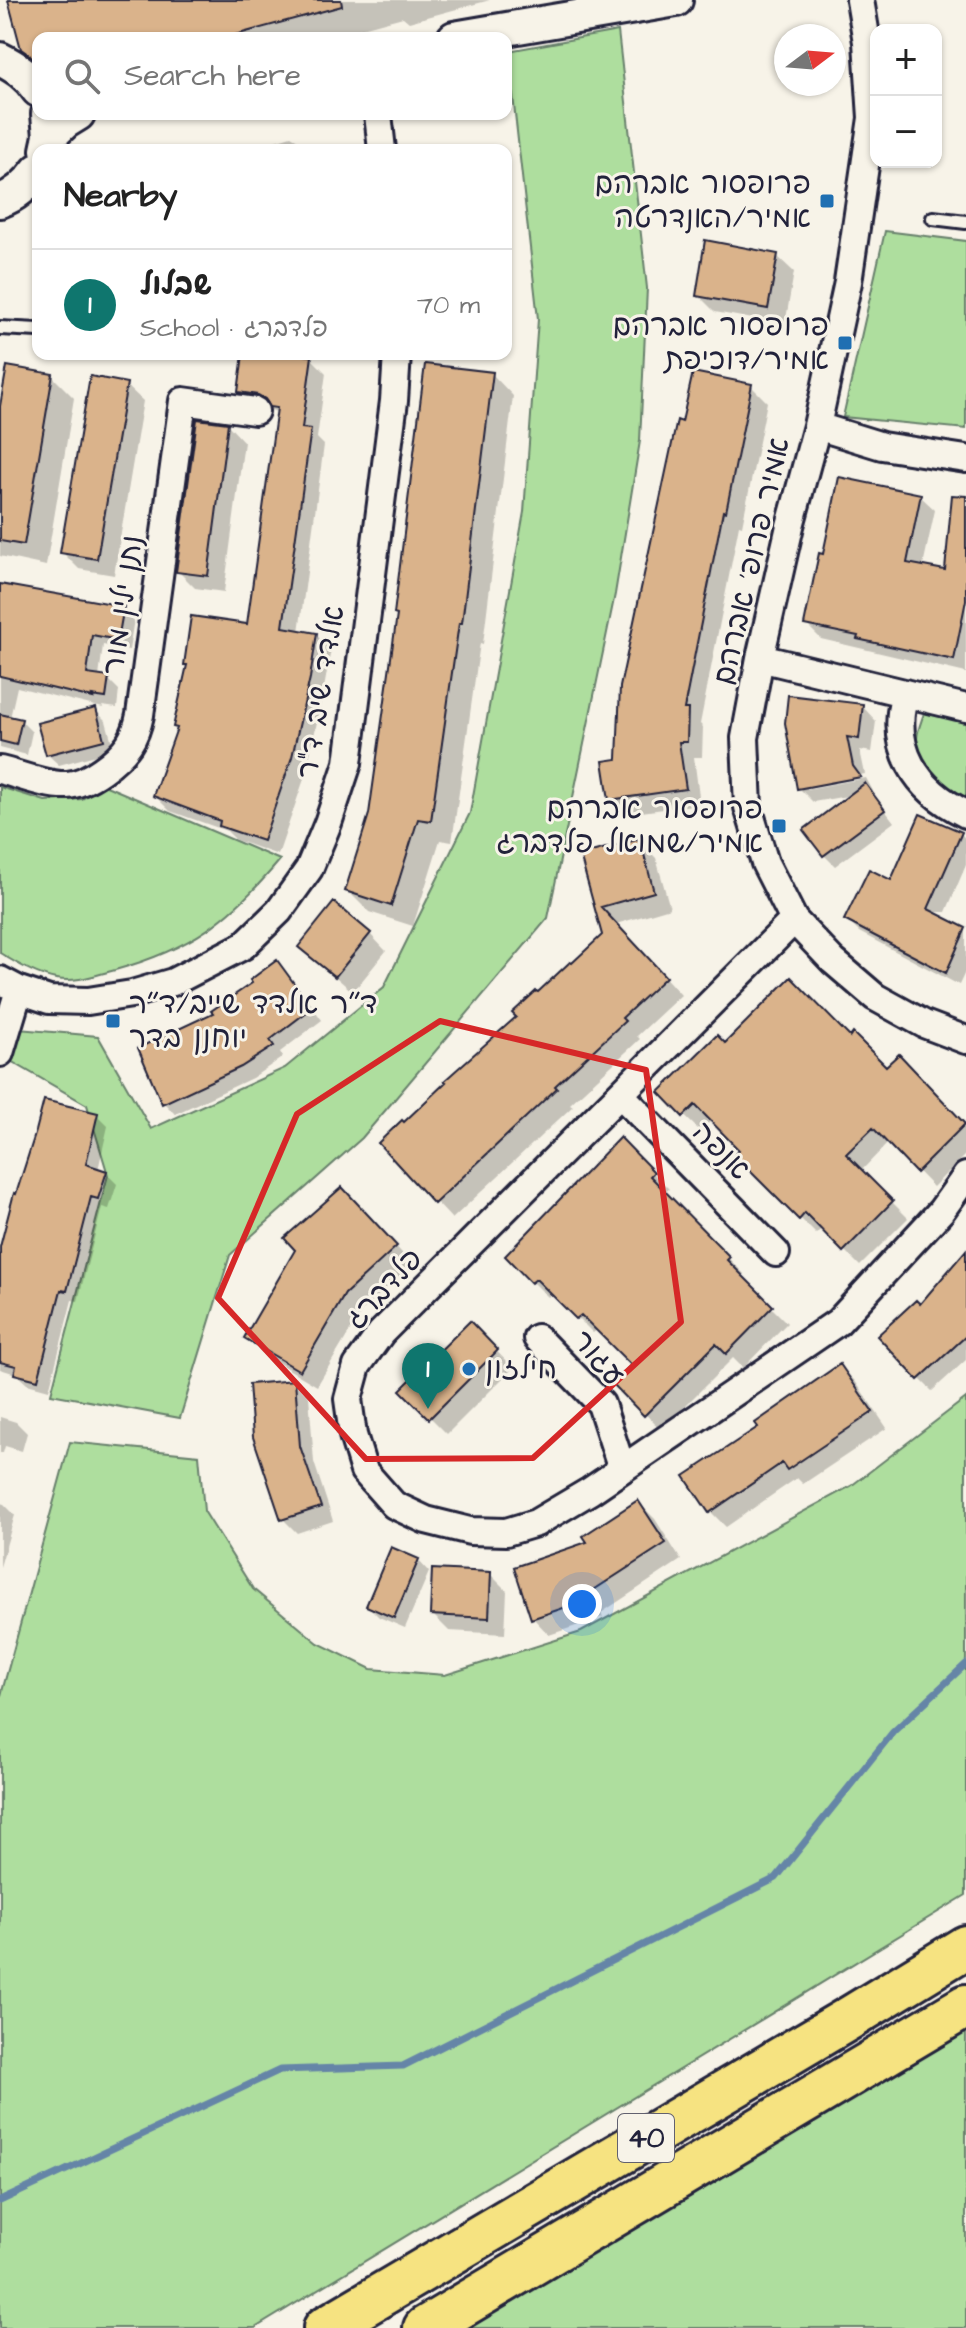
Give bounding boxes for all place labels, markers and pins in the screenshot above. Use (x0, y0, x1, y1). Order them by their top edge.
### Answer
place label: פרופסור אברהם אמיר/האנדרטה (595, 163, 811, 239)
marker: פרופסור אברהם אמיר/האנדרטה (818, 192, 836, 210)
place label: פרופסור אברהם אמיר/דוכיפת (613, 305, 829, 381)
marker: פרופסור אברהם אמיר/דוכיפת (836, 334, 854, 352)
place label: פרופסור אברהם אמיר/שמואל פלדברג (496, 788, 763, 864)
marker: פרופסור אברהם אמיר/שמואל פלדברג (770, 817, 788, 835)
place label: ד״ר אלדד שייב/ד״ר יוחנן בדר (129, 983, 378, 1059)
marker: ד״ר אלדד שייב/ד״ר יוחנן בדר (104, 1012, 122, 1030)
pin: 1 (402, 1343, 454, 1409)
place label: חילזון (485, 1348, 557, 1390)
marker: חילזון (460, 1360, 478, 1378)

